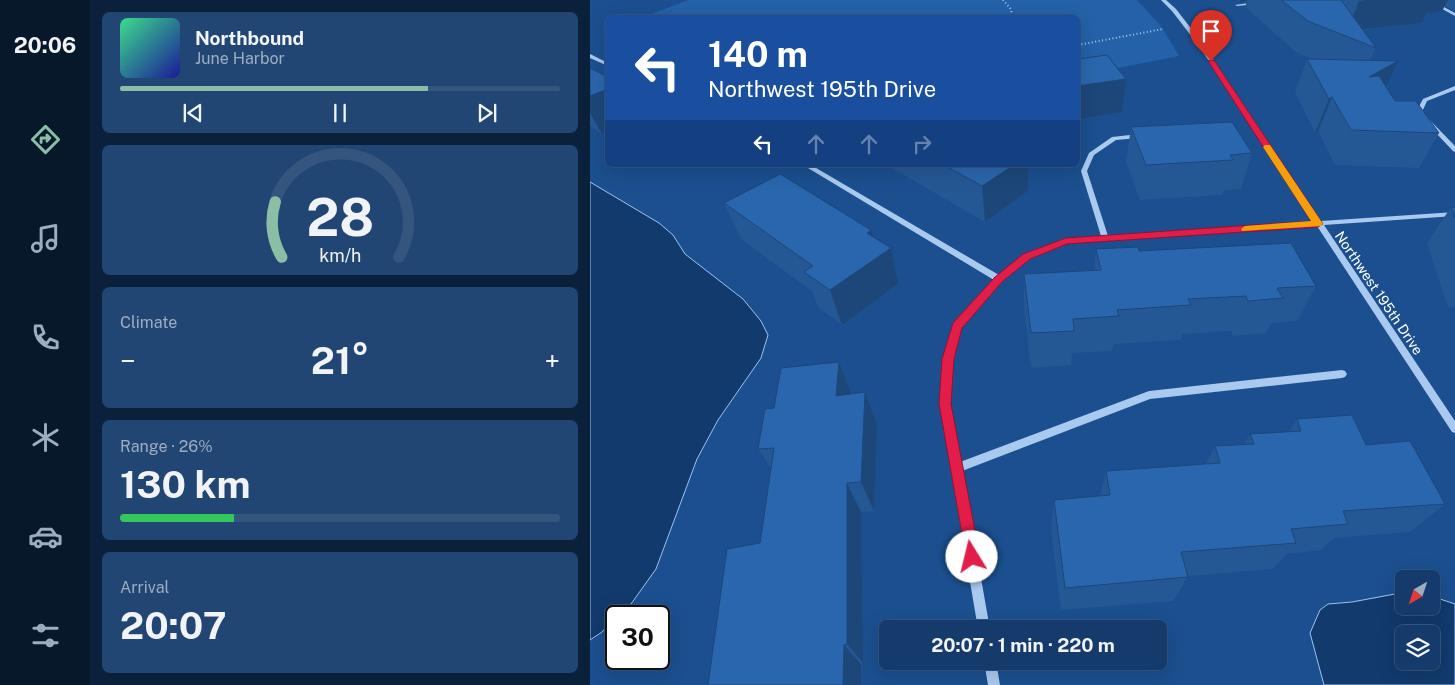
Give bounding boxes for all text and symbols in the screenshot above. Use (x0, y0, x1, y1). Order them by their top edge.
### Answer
pin (1190, 10, 1232, 61)
icon: arrive (1197, 17, 1225, 45)
text: Northbound (195, 27, 304, 49)
text: 20:06 (14, 32, 76, 58)
text: 140 m (708, 34, 808, 75)
icon: left (625, 35, 690, 100)
text: June Harbor (195, 49, 285, 68)
text: Northwest 195th Drive (708, 76, 936, 102)
icon: previous (179, 99, 207, 127)
icon: pause (326, 99, 354, 127)
icon: next (473, 99, 501, 127)
icon: directions (28, 122, 63, 157)
icon: left (749, 130, 777, 158)
icon: ahead (802, 130, 830, 158)
icon: ahead (855, 130, 883, 158)
icon: right (908, 130, 936, 158)
text: 28 (306, 187, 374, 248)
icon: music (28, 221, 63, 256)
street label: Northwest 195th Drive (1332, 228, 1426, 358)
text: km/h (319, 245, 361, 266)
text: Climate (120, 313, 177, 332)
icon: phone (28, 320, 63, 355)
text: 21° (311, 338, 369, 383)
text: − (120, 344, 136, 377)
text: + (544, 344, 560, 377)
icon: climate (28, 420, 63, 455)
text: Range · 26% (120, 437, 213, 456)
text: 130 km (120, 462, 251, 507)
icon: car (28, 519, 63, 554)
position arrow (945, 530, 997, 582)
north arrow (1395, 570, 1440, 615)
map controls (1395, 570, 1440, 670)
text: Arrival (120, 578, 169, 597)
text: 20:07 (120, 603, 227, 648)
speed limit sign: 30 (605, 605, 670, 670)
icon: filters (28, 618, 63, 653)
button: layers (1395, 625, 1440, 670)
text: 20:07 · 1 min · 220 m (931, 634, 1115, 656)

